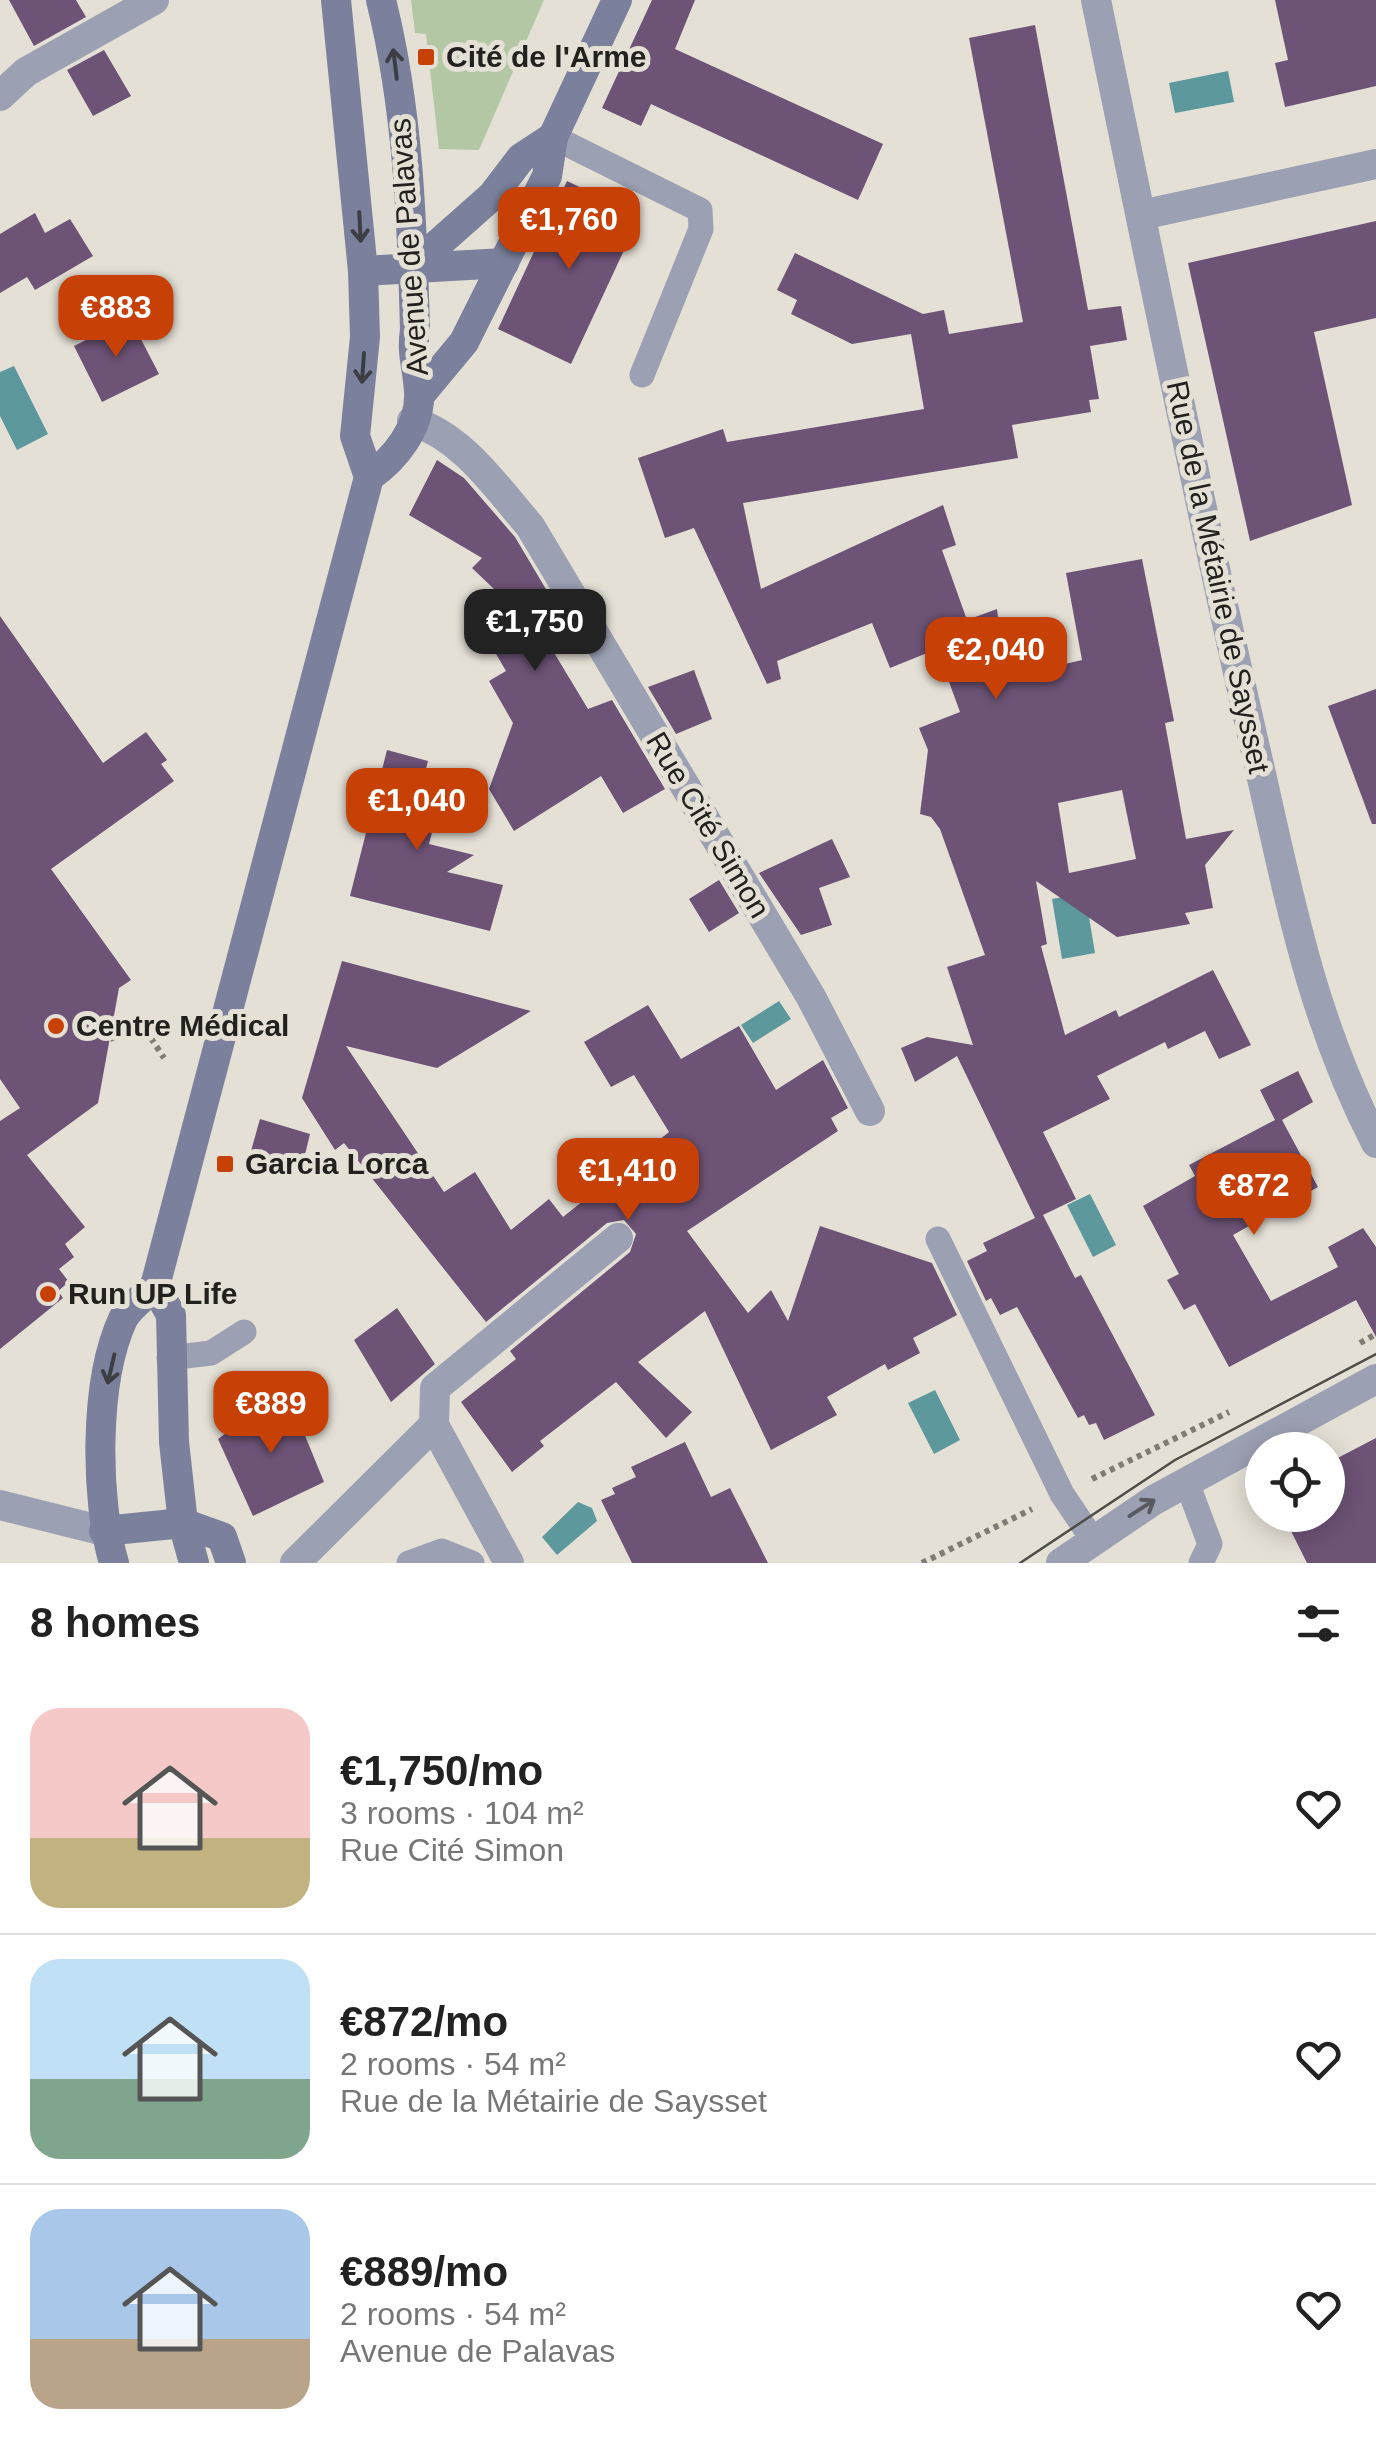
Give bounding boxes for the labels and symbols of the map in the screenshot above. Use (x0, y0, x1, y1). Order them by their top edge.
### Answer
place label: Cité de l'Arme (446, 40, 647, 73)
marker: Cité de l'Arme (415, 46, 437, 68)
one-way arrow (385, 48, 404, 81)
street label: Avenue de Palavas (383, 117, 434, 377)
pin: €1,760 (488, 187, 650, 272)
one-way arrow (351, 210, 370, 242)
pin: €883 (57, 275, 175, 360)
one-way arrow (353, 352, 372, 384)
street label: Rue de la Métairie de Saysset (1161, 378, 1276, 777)
pin: €1,750 (454, 589, 616, 674)
pin: €2,040 (915, 617, 1077, 702)
street label: Rue Cité Simon (640, 726, 777, 923)
pin: €1,040 (336, 768, 498, 853)
place label: Centre Médical (76, 1009, 289, 1042)
marker: Centre Médical (45, 1015, 67, 1037)
pin: €1,410 (547, 1138, 709, 1223)
place label: Garcia Lorca (245, 1147, 429, 1180)
marker: Garcia Lorca (214, 1153, 236, 1175)
pin: €872 (1195, 1153, 1313, 1238)
place label: Run UP Life (68, 1277, 237, 1310)
marker: Run UP Life (37, 1283, 59, 1305)
one-way arrow (101, 1352, 119, 1384)
pin: €889 (212, 1371, 330, 1456)
one-way arrow (1127, 1498, 1155, 1519)

